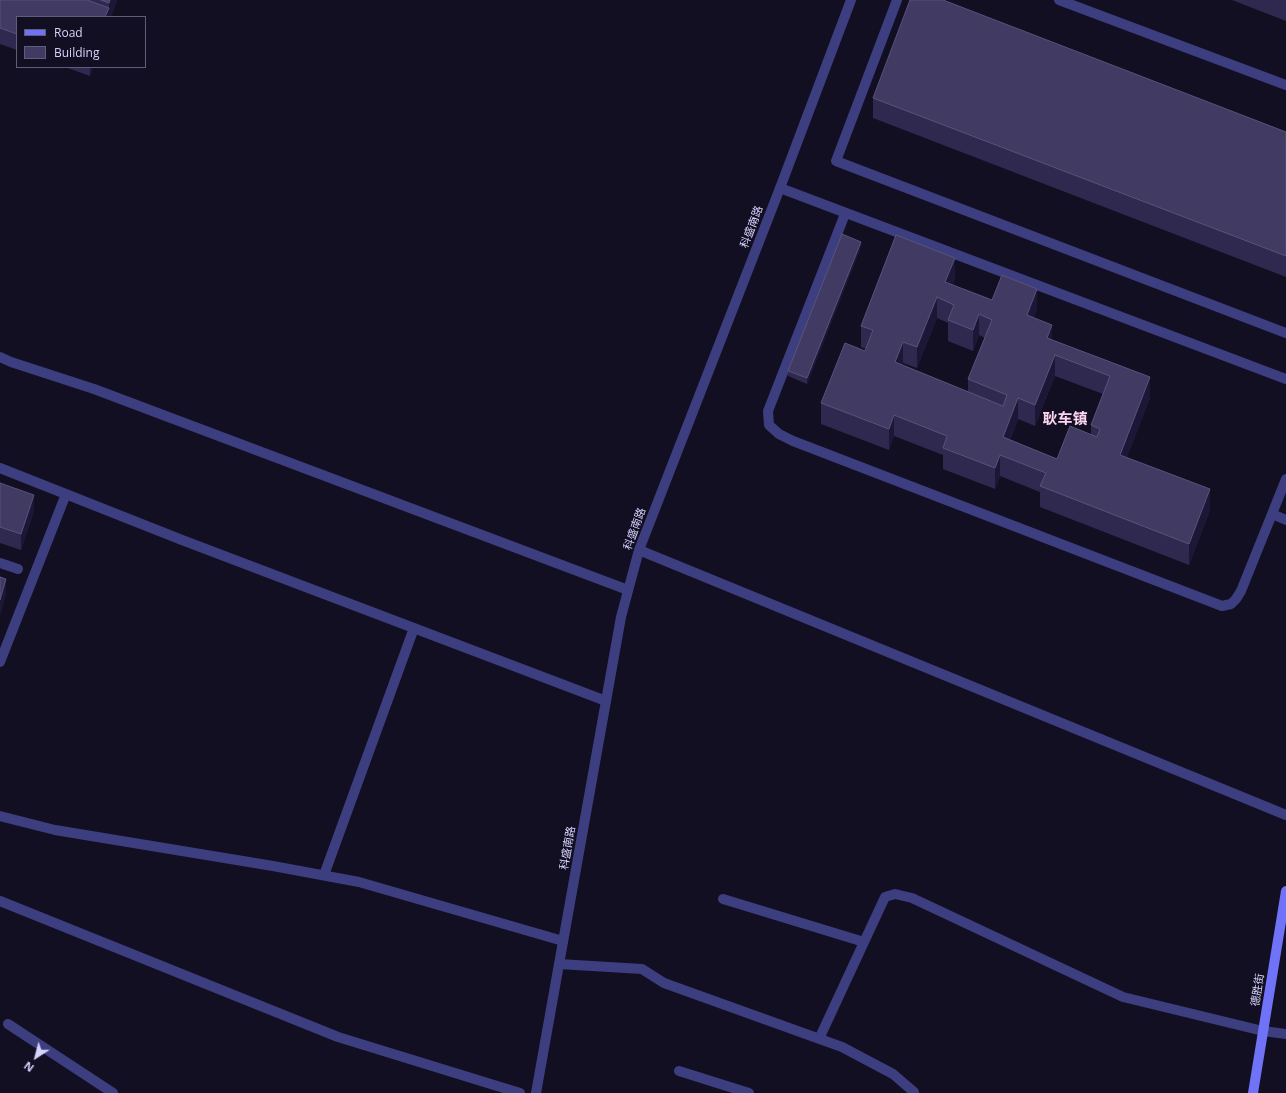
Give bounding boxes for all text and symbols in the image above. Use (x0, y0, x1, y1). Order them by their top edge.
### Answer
legend (16, 16, 146, 68)
text: Road (54, 24, 83, 41)
text: Building (54, 44, 99, 61)
street label: 科盛南路 (738, 204, 766, 250)
district label: 耿车镇 (1043, 411, 1087, 429)
street label: 科盛南路 (621, 506, 649, 552)
street label: 科盛南路 (558, 825, 578, 871)
street label: 德胜街 (1249, 973, 1267, 1007)
north arrow (16, 1037, 56, 1077)
text: N (21, 1058, 37, 1076)

